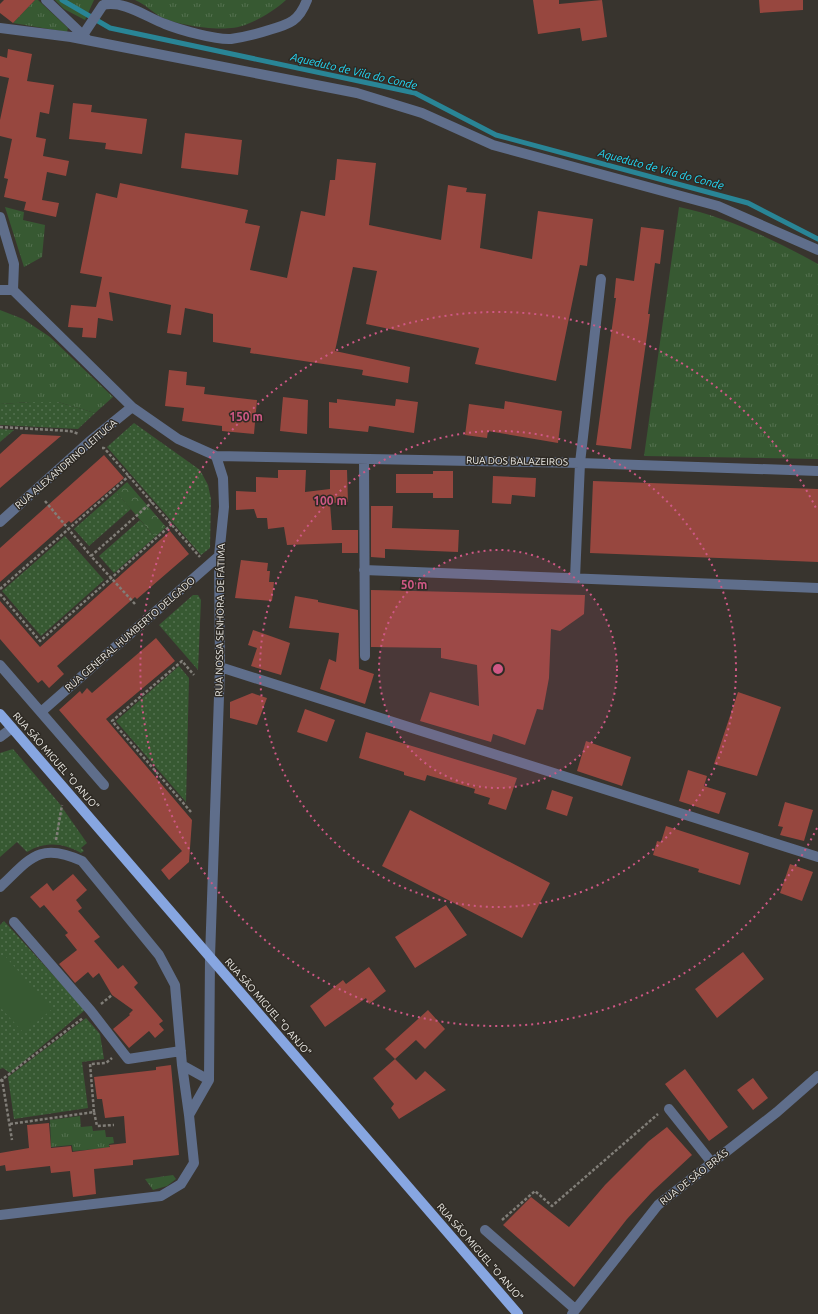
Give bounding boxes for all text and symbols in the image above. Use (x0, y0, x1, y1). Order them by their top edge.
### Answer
water label: Aqueduto de Vila do Conde (289, 50, 419, 92)
water label: Aqueduto de Vila do Conde (596, 146, 726, 192)
text: 150 m (229, 410, 263, 423)
street label: RUA ALEXANDRINO LEITUGA (13, 417, 119, 511)
street label: RUA DOS BALAZEIROS (466, 455, 568, 467)
text: 100 m (313, 494, 347, 507)
street label: RUA NOSSA SENHORA DE FÁTIMA (212, 543, 227, 697)
street label: RUA GENERAL HUMBERTO DELGADO (63, 574, 197, 694)
text: 50 m (401, 578, 427, 591)
centre of rings (491, 662, 505, 676)
street label: RUA SÃO MIGUEL "O ANJO" (11, 710, 101, 812)
street label: RUA SÃO MIGUEL "O ANJO" (223, 956, 313, 1058)
street label: RUA DE SÃO BRÁS (657, 1146, 730, 1207)
street label: RUA SÃO MIGUEL "O ANJO" (435, 1201, 525, 1303)

